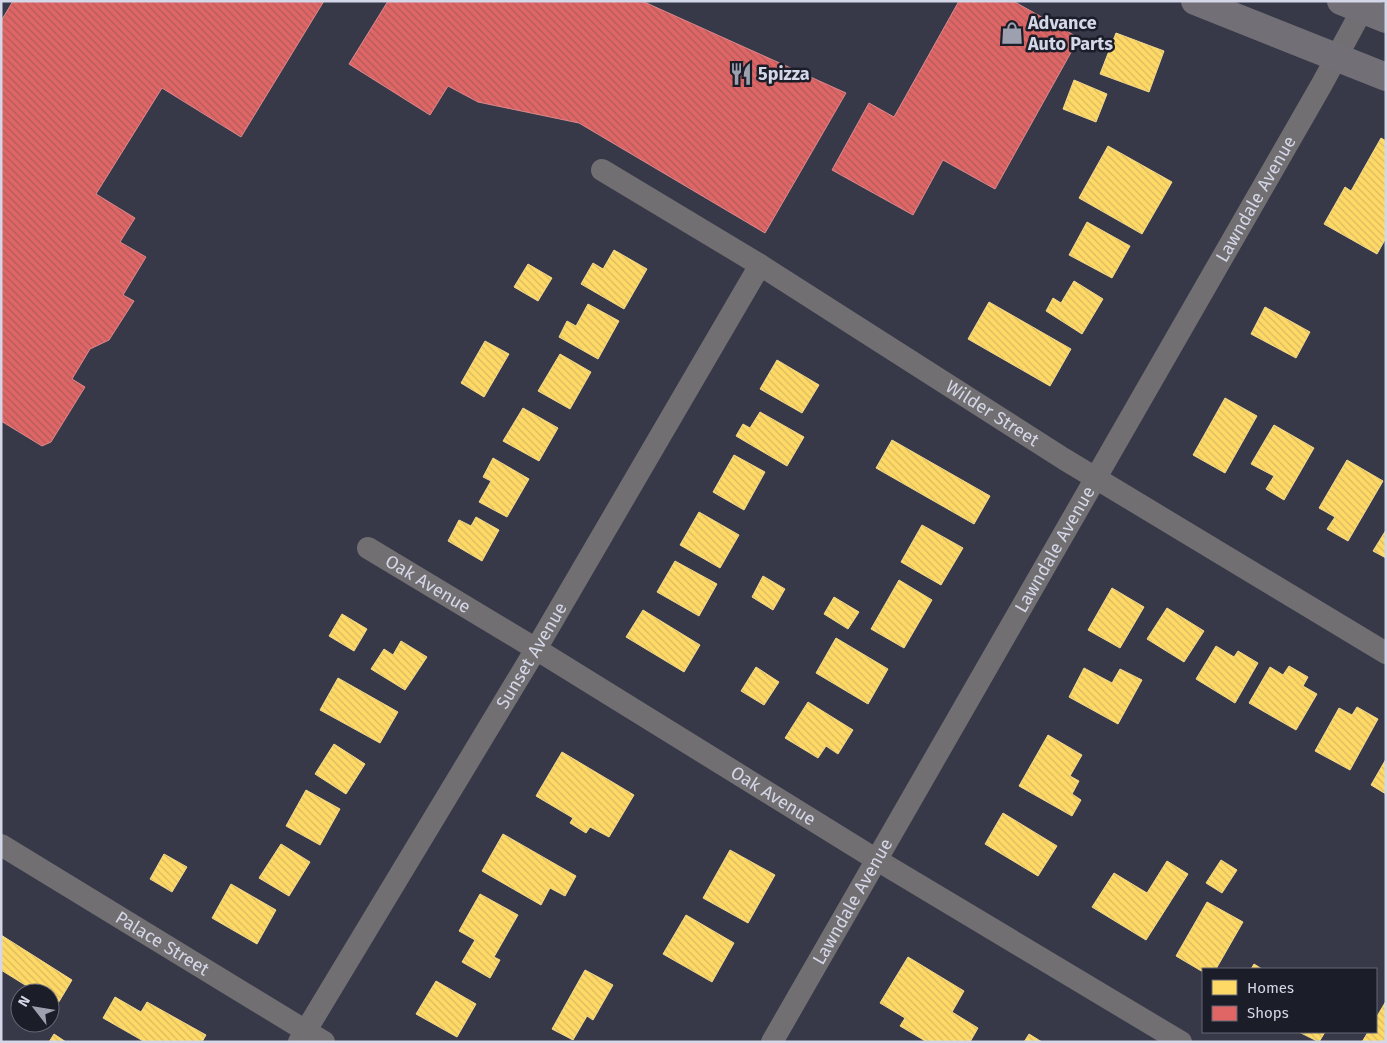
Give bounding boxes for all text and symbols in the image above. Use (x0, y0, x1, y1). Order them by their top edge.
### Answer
place label: Advance Auto Parts (1027, 12, 1113, 55)
shop icon: Advance Auto Parts (999, 20, 1025, 46)
restaurant icon: 5pizza (728, 61, 754, 87)
place label: 5pizza (758, 63, 810, 85)
street label: Lawndale Avenue (1211, 132, 1301, 266)
street label: Wilder Street (942, 375, 1044, 451)
street label: Lawndale Avenue (1010, 482, 1100, 616)
street label: Oak Avenue (381, 550, 475, 618)
street label: Sunset Avenue (491, 598, 572, 713)
street label: Oak Avenue (727, 761, 820, 830)
street label: Lawndale Avenue (808, 834, 898, 969)
street label: Palace Street (111, 906, 214, 981)
legend (1202, 968, 1377, 1033)
text: Homes (1247, 979, 1294, 997)
north arrow (10, 983, 60, 1033)
text: N (15, 993, 34, 1010)
text: Shops (1247, 1004, 1289, 1022)

